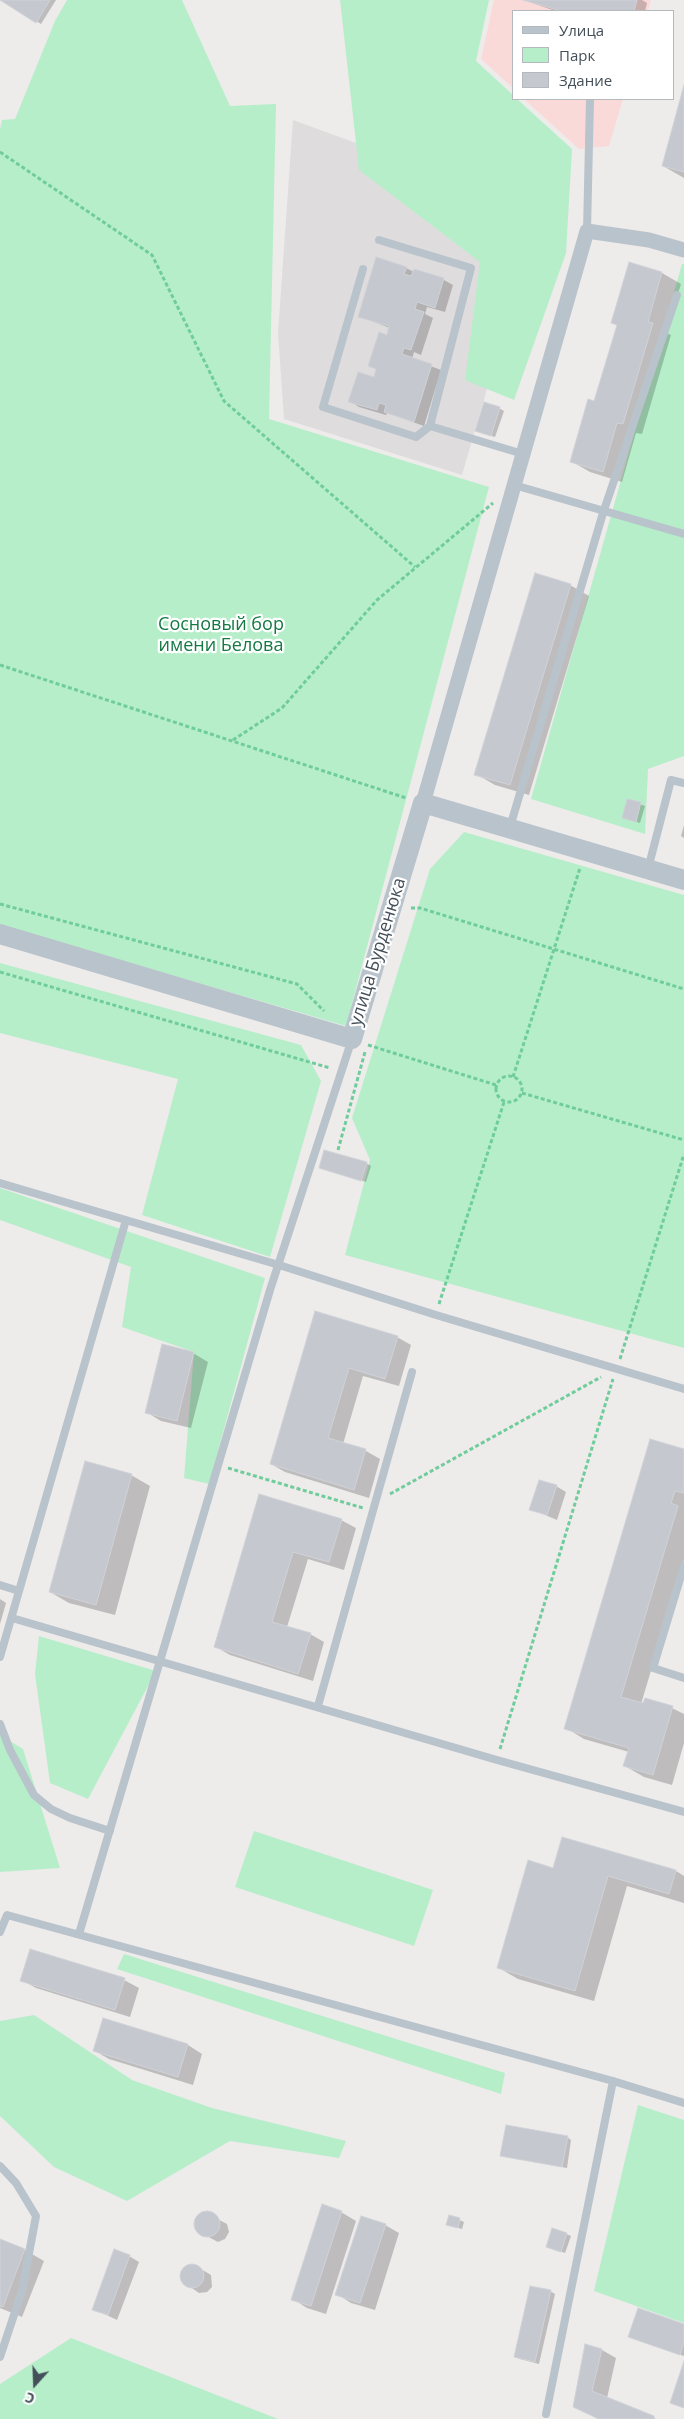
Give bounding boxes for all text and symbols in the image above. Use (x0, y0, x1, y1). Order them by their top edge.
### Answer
legend (512, 10, 674, 100)
text: Улица (559, 20, 604, 40)
text: Парк (559, 45, 595, 65)
text: Здание (559, 70, 612, 90)
park label: Сосновый бор имени Белова (158, 614, 284, 656)
street label: улица Бурденюка (345, 875, 411, 1029)
north arrow (10, 2359, 60, 2409)
text: С (22, 2388, 37, 2409)

